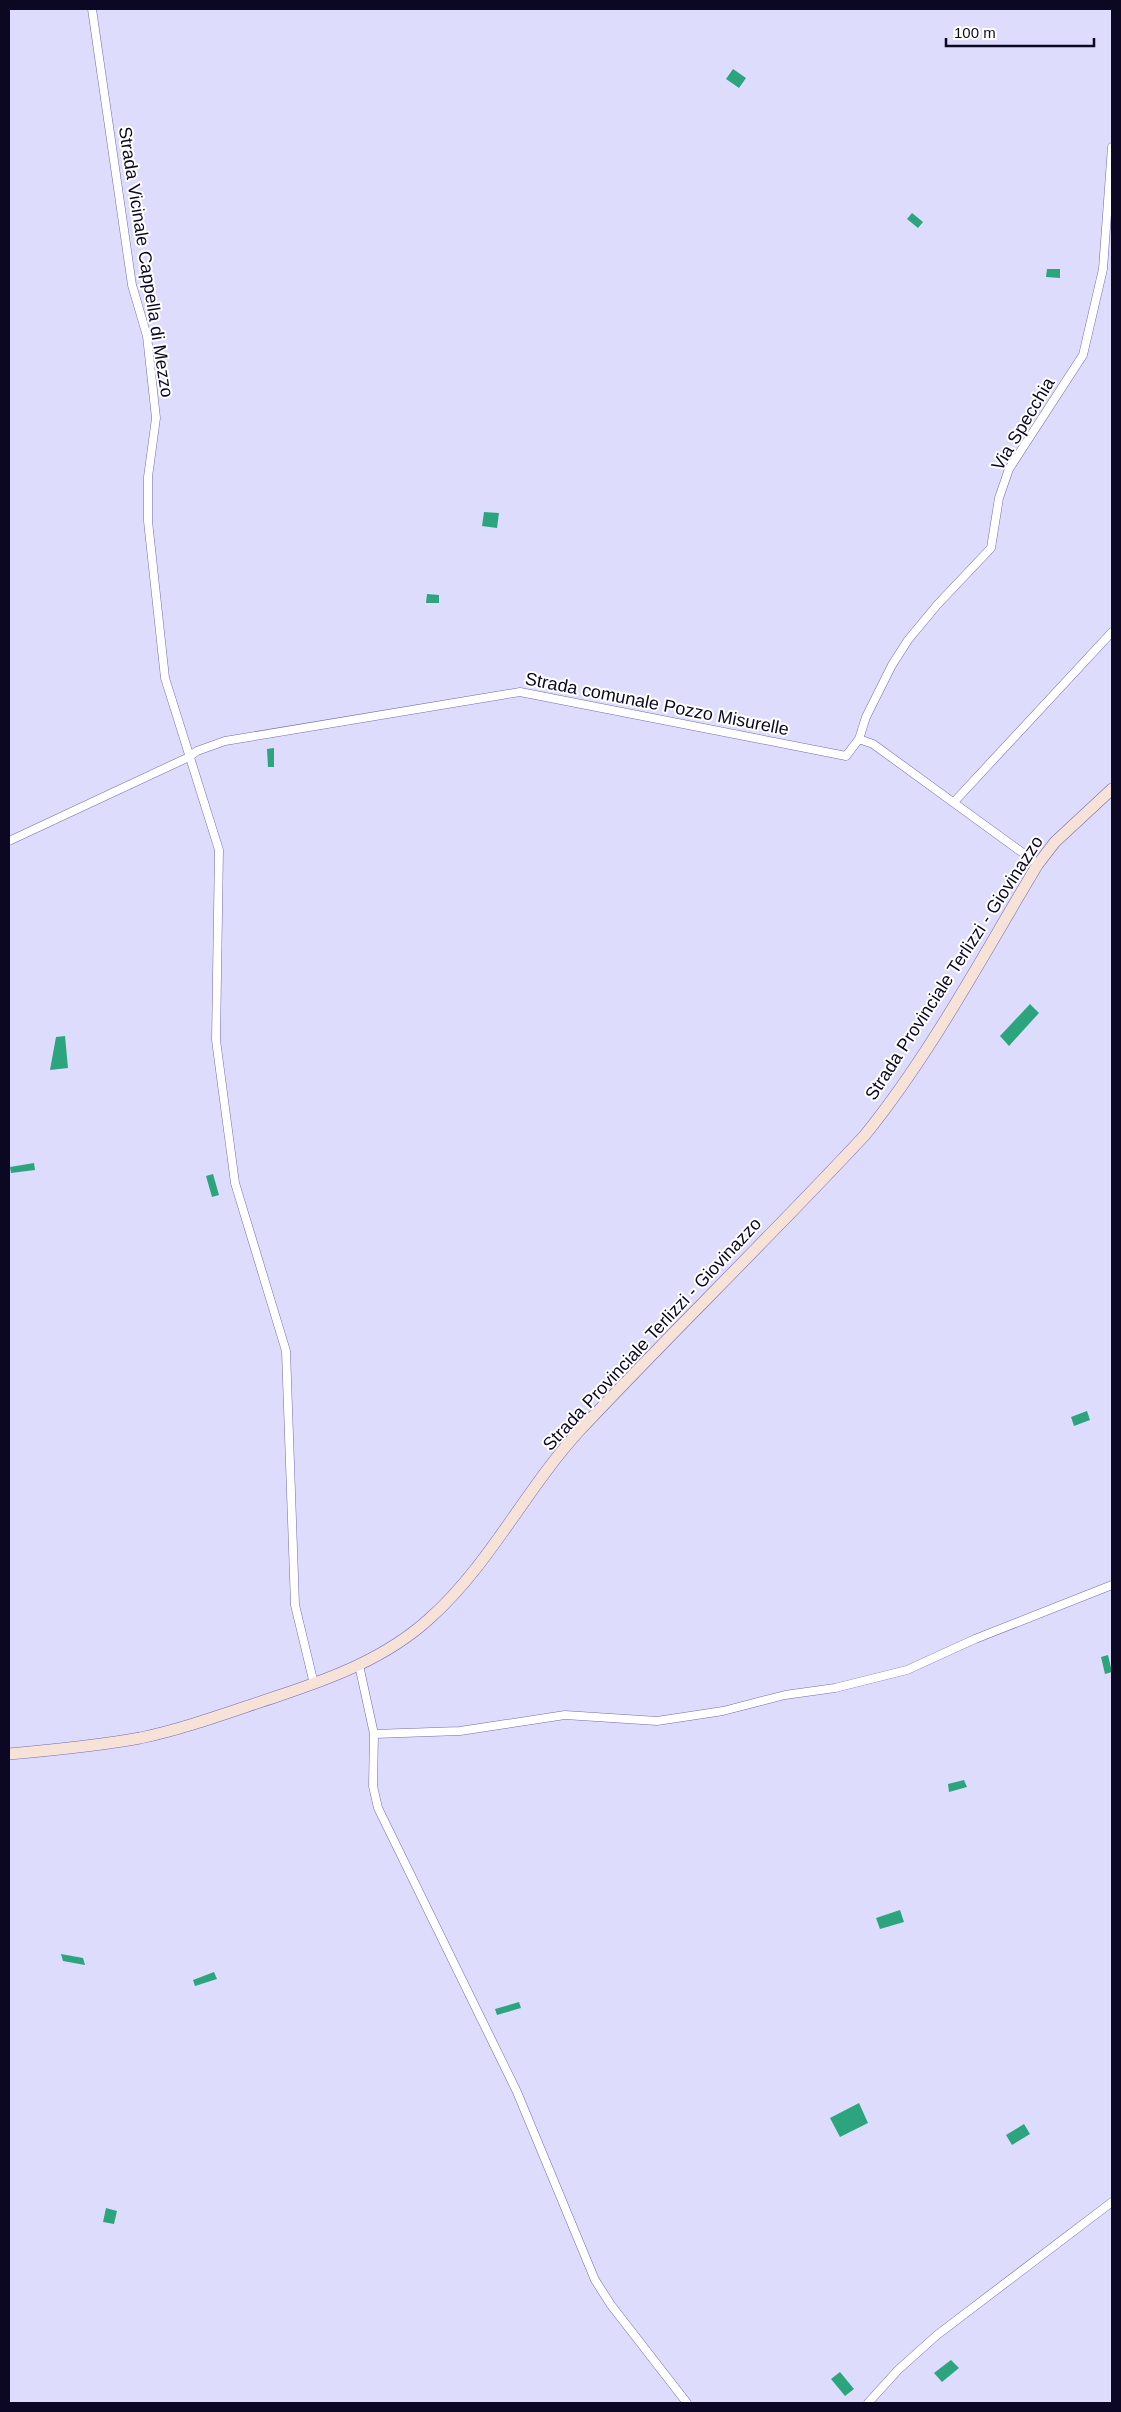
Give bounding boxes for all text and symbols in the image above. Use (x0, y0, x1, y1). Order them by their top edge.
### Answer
scale bar (946, 15, 1094, 47)
text: 100 m (954, 24, 996, 41)
street label: Strada Vicinale Cappella di Mezzo (115, 125, 177, 399)
street label: Via Specchia (987, 373, 1059, 474)
street label: Strada comunale Pozzo Misurelle (523, 669, 791, 739)
street label: Strada Provinciale Terlizzi - Giovinazzo (861, 832, 1047, 1104)
street label: Strada Provinciale Terlizzi - Giovinazzo (539, 1214, 765, 1454)

